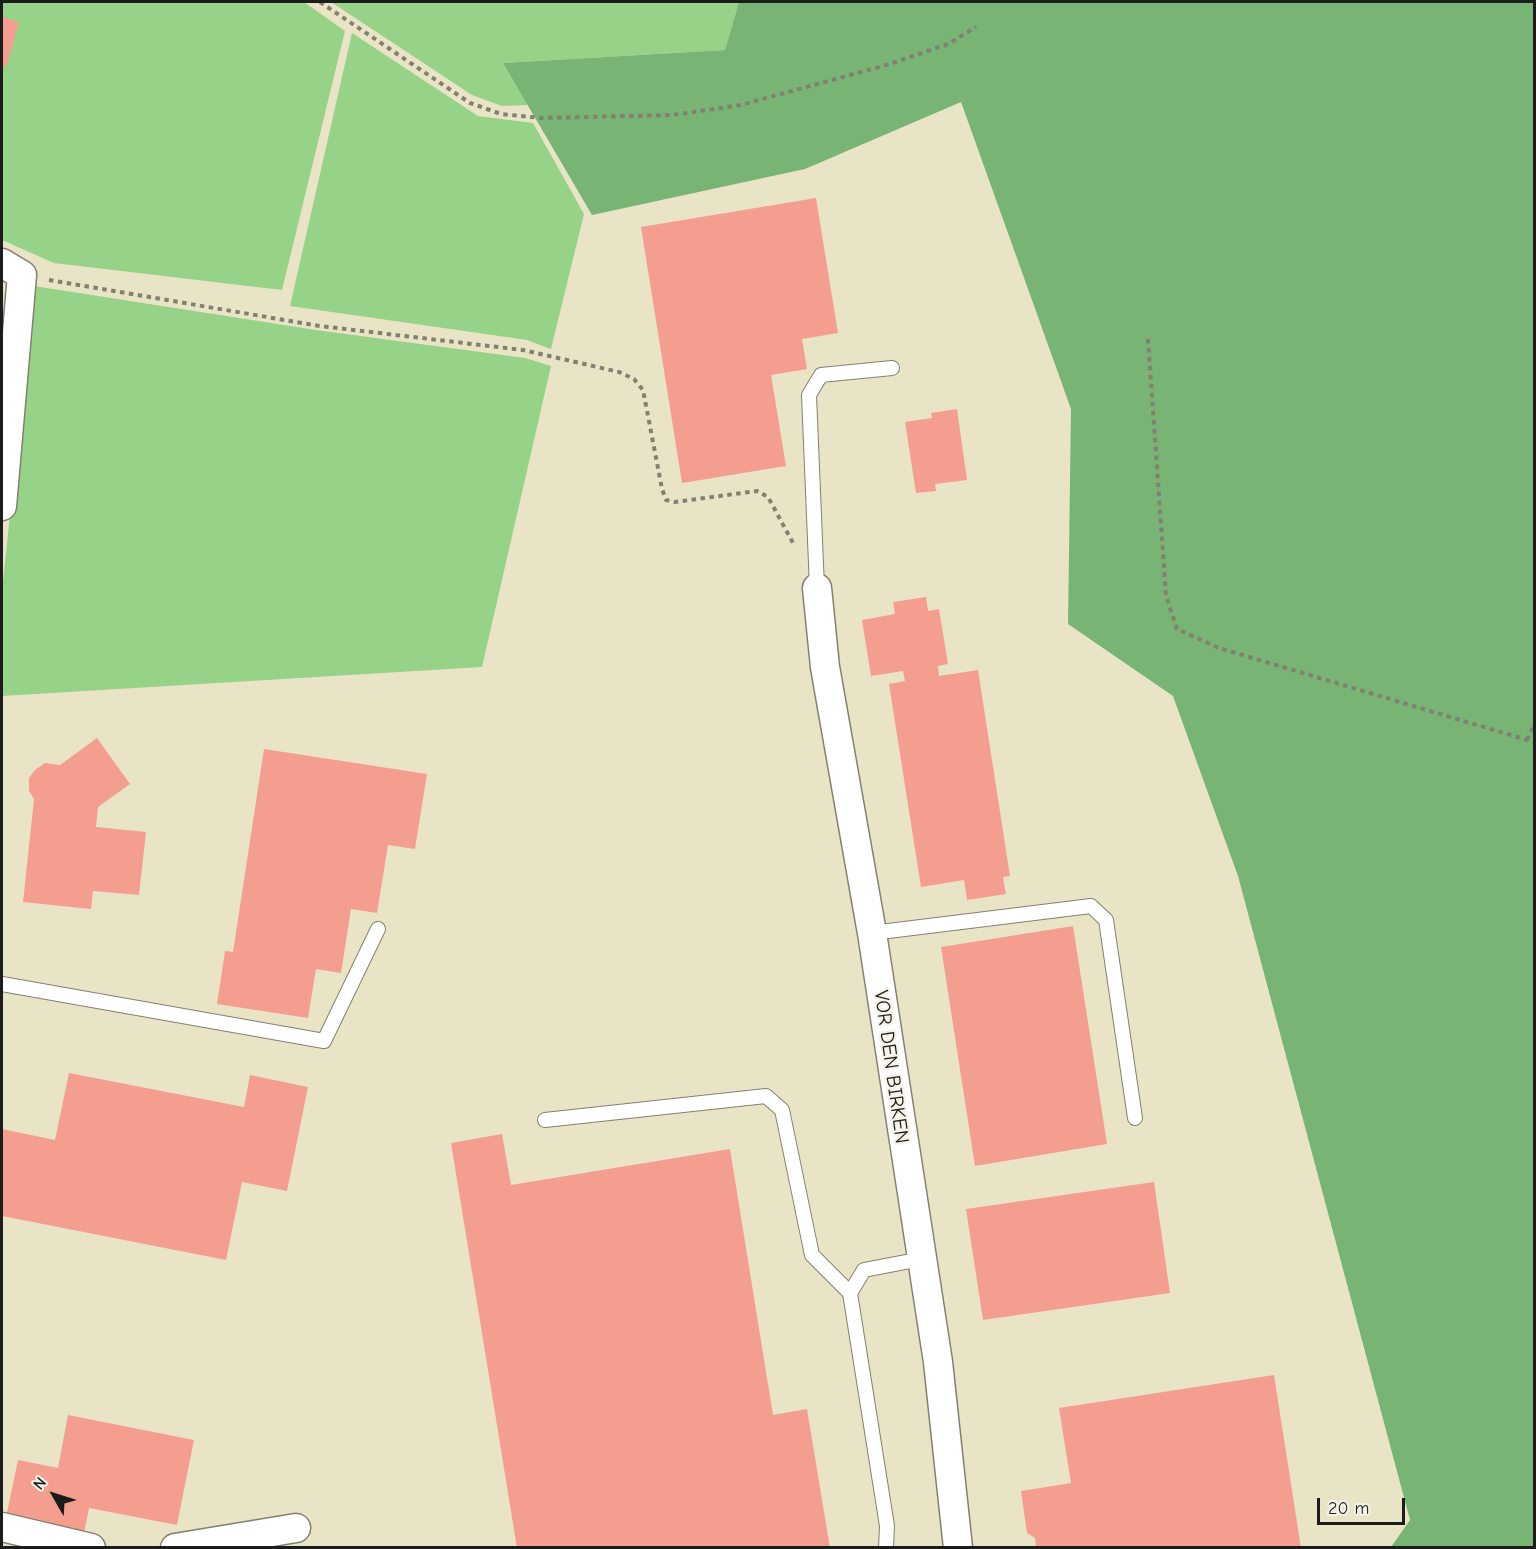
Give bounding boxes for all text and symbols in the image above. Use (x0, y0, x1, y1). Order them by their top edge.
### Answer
street label: VOR DEN BIRKEN (868, 989, 914, 1145)
north arrow (24, 1465, 84, 1525)
text: N (30, 1474, 50, 1493)
scale bar (1320, 1486, 1408, 1524)
text: 20 m (1328, 1498, 1369, 1519)

